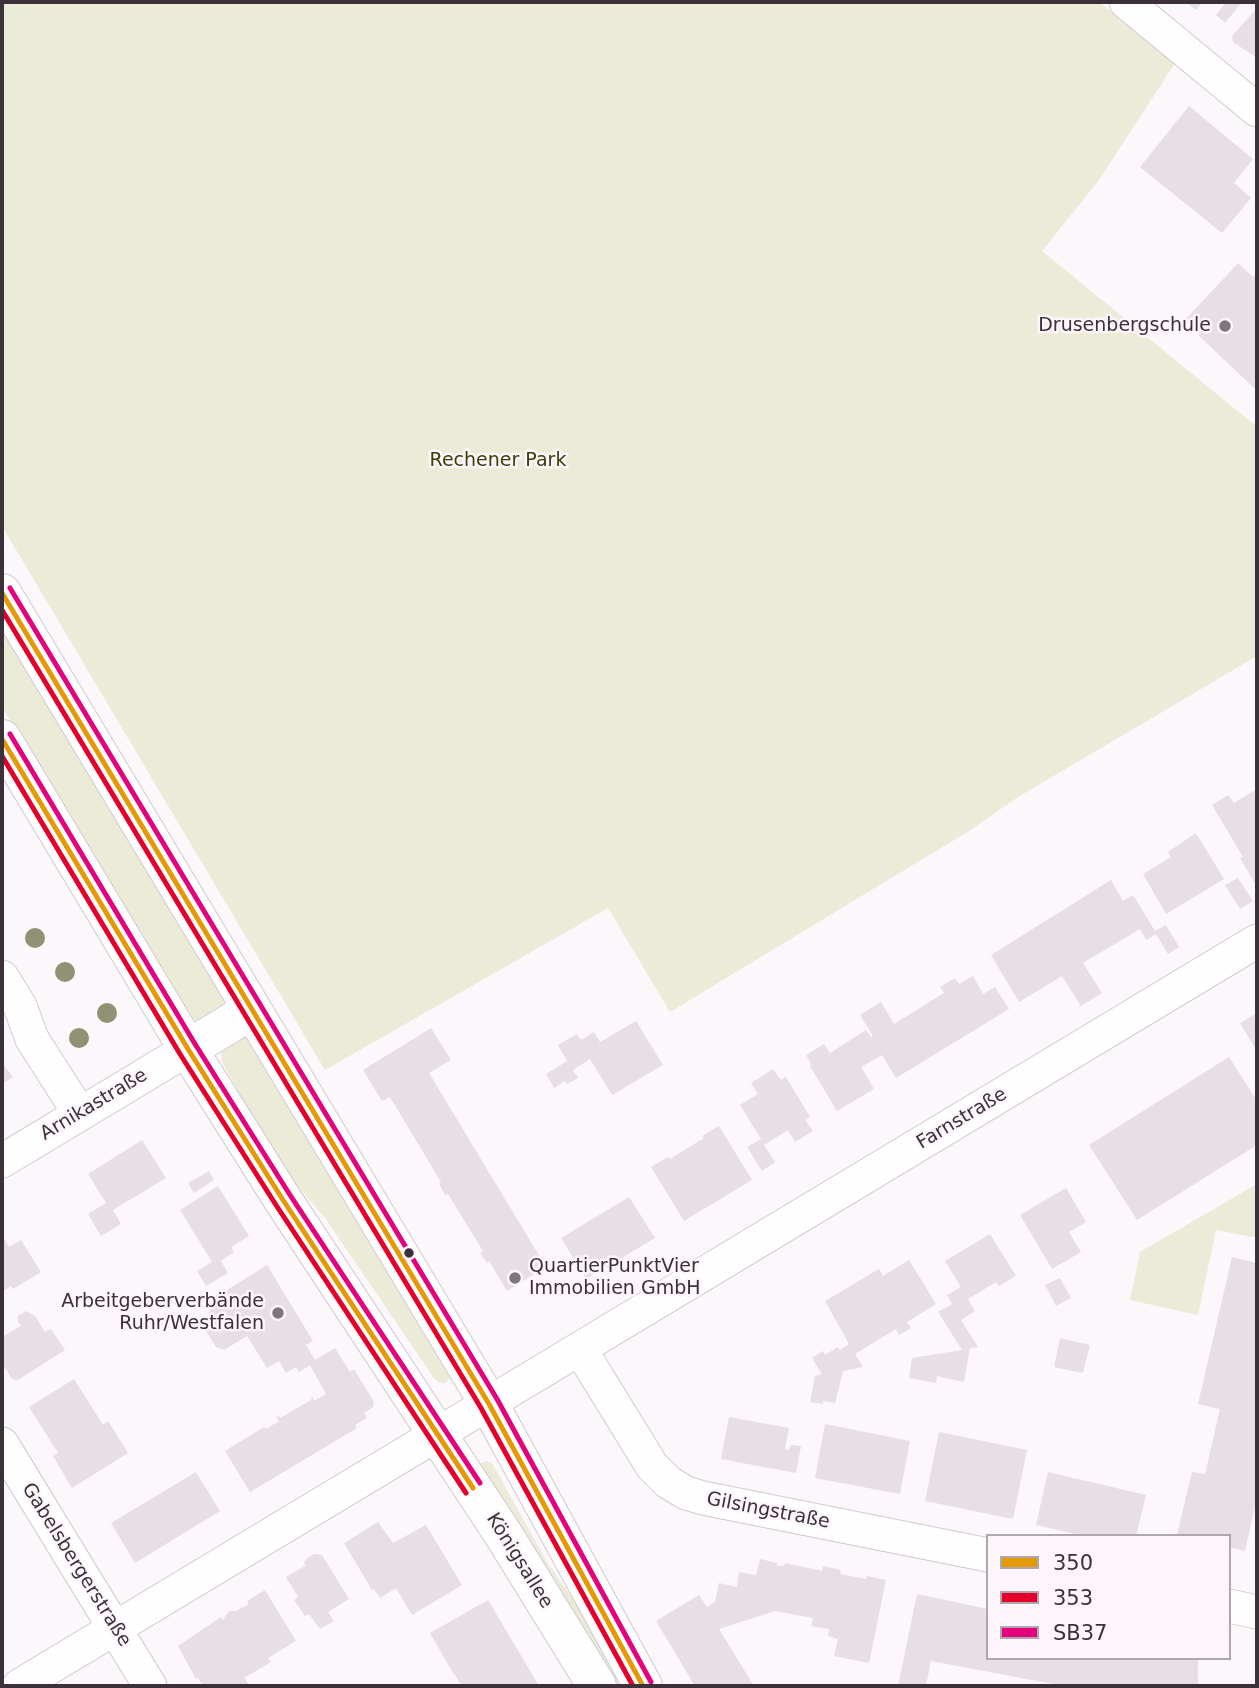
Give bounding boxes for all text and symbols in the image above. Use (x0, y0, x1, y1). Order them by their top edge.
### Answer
place label: Drusenbergschule (1038, 315, 1211, 337)
marker: Drusenbergschule (1217, 318, 1233, 334)
park label: Rechener Park (430, 450, 566, 472)
street label: Arnikastraße (36, 1064, 152, 1146)
street label: Farnstraße (913, 1083, 1011, 1155)
unlabelled marker (402, 1246, 416, 1260)
place label: QuartierPunktVier Immobilien GmbH (529, 1256, 700, 1300)
marker: QuartierPunktVier Immobilien GmbH (507, 1270, 523, 1286)
place label: Arbeitgeberverbände Ruhr/Westfalen (61, 1291, 264, 1335)
marker: Arbeitgeberverbände Ruhr/Westfalen (270, 1305, 286, 1321)
street label: Gabelsbergerstraße (16, 1479, 136, 1651)
street label: Gilsingstraße (704, 1488, 832, 1534)
street label: Königsallee (481, 1509, 557, 1613)
legend (986, 1534, 1231, 1660)
text: 350 (1053, 1551, 1093, 1575)
text: 353 (1053, 1586, 1093, 1610)
text: SB37 (1053, 1621, 1107, 1645)

